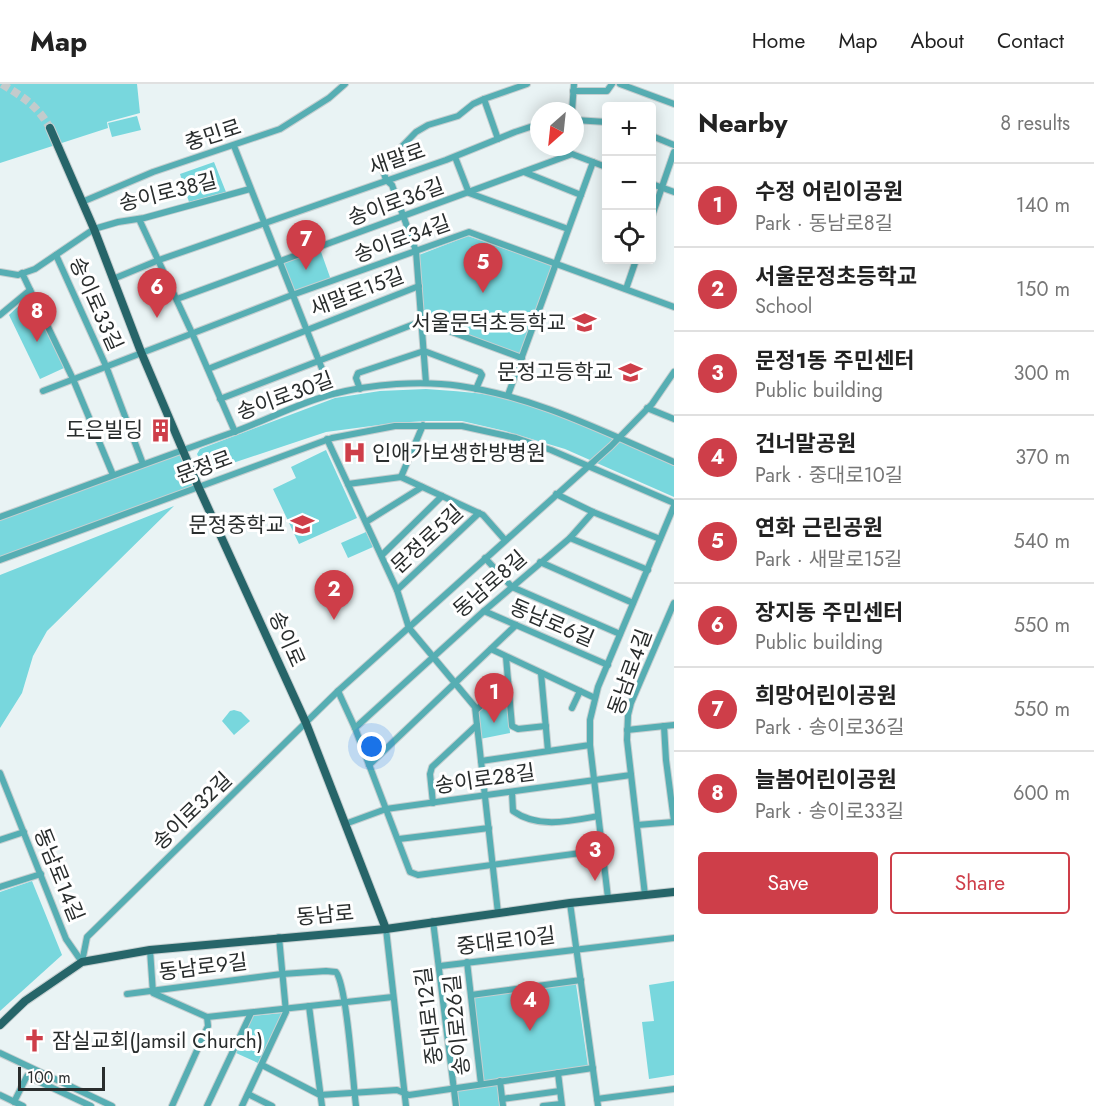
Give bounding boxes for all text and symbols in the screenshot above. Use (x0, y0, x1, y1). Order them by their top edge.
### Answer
text: Map (30, 21, 87, 62)
text: Home (752, 26, 805, 56)
text: Map (838, 26, 878, 56)
text: About (911, 26, 964, 56)
text: Contact (997, 26, 1064, 56)
north arrow (530, 102, 584, 156)
map controls (602, 102, 656, 264)
button: + (602, 102, 656, 156)
text: Nearby (698, 104, 787, 142)
text: 8 results (1000, 109, 1070, 138)
street label: 충민로 (181, 112, 245, 158)
street label: 새말로 (365, 135, 429, 183)
button: − (602, 156, 656, 210)
street label: 송이로38길 (116, 165, 220, 219)
street label: 송이로36길 (343, 171, 449, 233)
text: 수정 어린이공원 (755, 175, 903, 207)
text: 1 (712, 191, 723, 220)
text: 140 m (1016, 191, 1070, 220)
street label: 송이로34길 (349, 208, 455, 270)
text: Park · 동남로8길 (755, 209, 893, 238)
button: locate (602, 210, 656, 264)
pin: 7 (286, 220, 326, 270)
pin: 5 (464, 244, 502, 293)
street label: 송이로33길 (62, 252, 130, 356)
street label: 새말로15길 (306, 260, 408, 324)
text: 서울문정초등학교 (755, 260, 917, 292)
pin: 6 (138, 268, 176, 318)
text: 2 (711, 275, 724, 304)
text: 150 m (1016, 275, 1070, 304)
pin: 8 (18, 292, 57, 342)
text: School (755, 292, 812, 321)
place label: 서울문덕초등학교 (411, 308, 566, 338)
school or university icon: 서울문덕초등학교 (571, 310, 597, 336)
text: 문정1동 주민센터 (755, 344, 914, 376)
place label: 문정고등학교 (497, 357, 613, 387)
school or university icon: 문정고등학교 (618, 359, 644, 385)
text: 3 (711, 359, 724, 388)
text: 300 m (1013, 359, 1070, 388)
street label: 송이로30길 (232, 365, 338, 427)
text: Public building (755, 376, 883, 405)
place label: 도은빌딩 (66, 415, 143, 445)
building icon: 도은빌딩 (148, 417, 174, 443)
text: 건너말공원 (755, 427, 856, 459)
place label: 인애가보생한방병원 (372, 438, 546, 468)
hospital icon: 인애가보생한방병원 (341, 440, 367, 466)
street label: 문정로 (172, 443, 236, 491)
text: 4 (711, 443, 724, 472)
text: 370 m (1015, 443, 1070, 472)
text: Park · 중대로10길 (755, 461, 903, 490)
street label: 문정로5길 (384, 498, 470, 580)
place label: 문정중학교 (188, 510, 285, 540)
text: 연화 근린공원 (755, 511, 883, 543)
school or university icon: 문정중학교 (290, 512, 316, 538)
text: 5 (711, 527, 724, 556)
text: 540 m (1013, 527, 1070, 556)
street label: 동남로8길 (447, 544, 533, 624)
text: Park · 새말로15길 (755, 545, 903, 574)
pin: 2 (314, 570, 354, 620)
street label: 동남로6길 (505, 592, 599, 654)
text: 장지동 주민센터 (755, 596, 903, 628)
street label: 송이로 (262, 606, 312, 672)
text: 6 (711, 611, 724, 640)
text: 550 m (1014, 611, 1070, 640)
street label: 동남로4길 (601, 625, 659, 719)
text: Public building (755, 628, 883, 657)
pin: 1 (474, 674, 514, 723)
text: 희망어린이공원 (755, 679, 897, 711)
text: 7 (711, 695, 724, 724)
text: 550 m (1014, 695, 1070, 724)
text: Park · 송이로36길 (755, 713, 905, 742)
your location (357, 732, 386, 761)
street label: 송이로28길 (433, 757, 537, 801)
text: 늘봄어린이공원 (755, 763, 897, 795)
street label: 송이로32길 (145, 765, 239, 857)
text: 8 (711, 779, 724, 808)
text: 600 m (1013, 779, 1070, 808)
text: Park · 송이로33길 (755, 797, 904, 826)
street label: 동남로14길 (27, 823, 91, 927)
pin: 3 (576, 832, 614, 881)
button: Save (698, 852, 878, 914)
button: Share (890, 852, 1070, 914)
street label: 동남로 (295, 898, 355, 932)
street label: 중대로10길 (455, 920, 557, 962)
street label: 동남로9길 (157, 947, 249, 987)
street label: 중대로12길 (408, 965, 450, 1067)
street label: 송이로26길 (437, 973, 477, 1077)
pin: 4 (510, 982, 550, 1031)
place label: 잠실교회(Jamsil Church) (52, 1026, 263, 1056)
church icon: 잠실교회(Jamsil Church) (21, 1028, 47, 1054)
scale bar (18, 1064, 105, 1092)
text: 100 m (27, 1066, 71, 1089)

